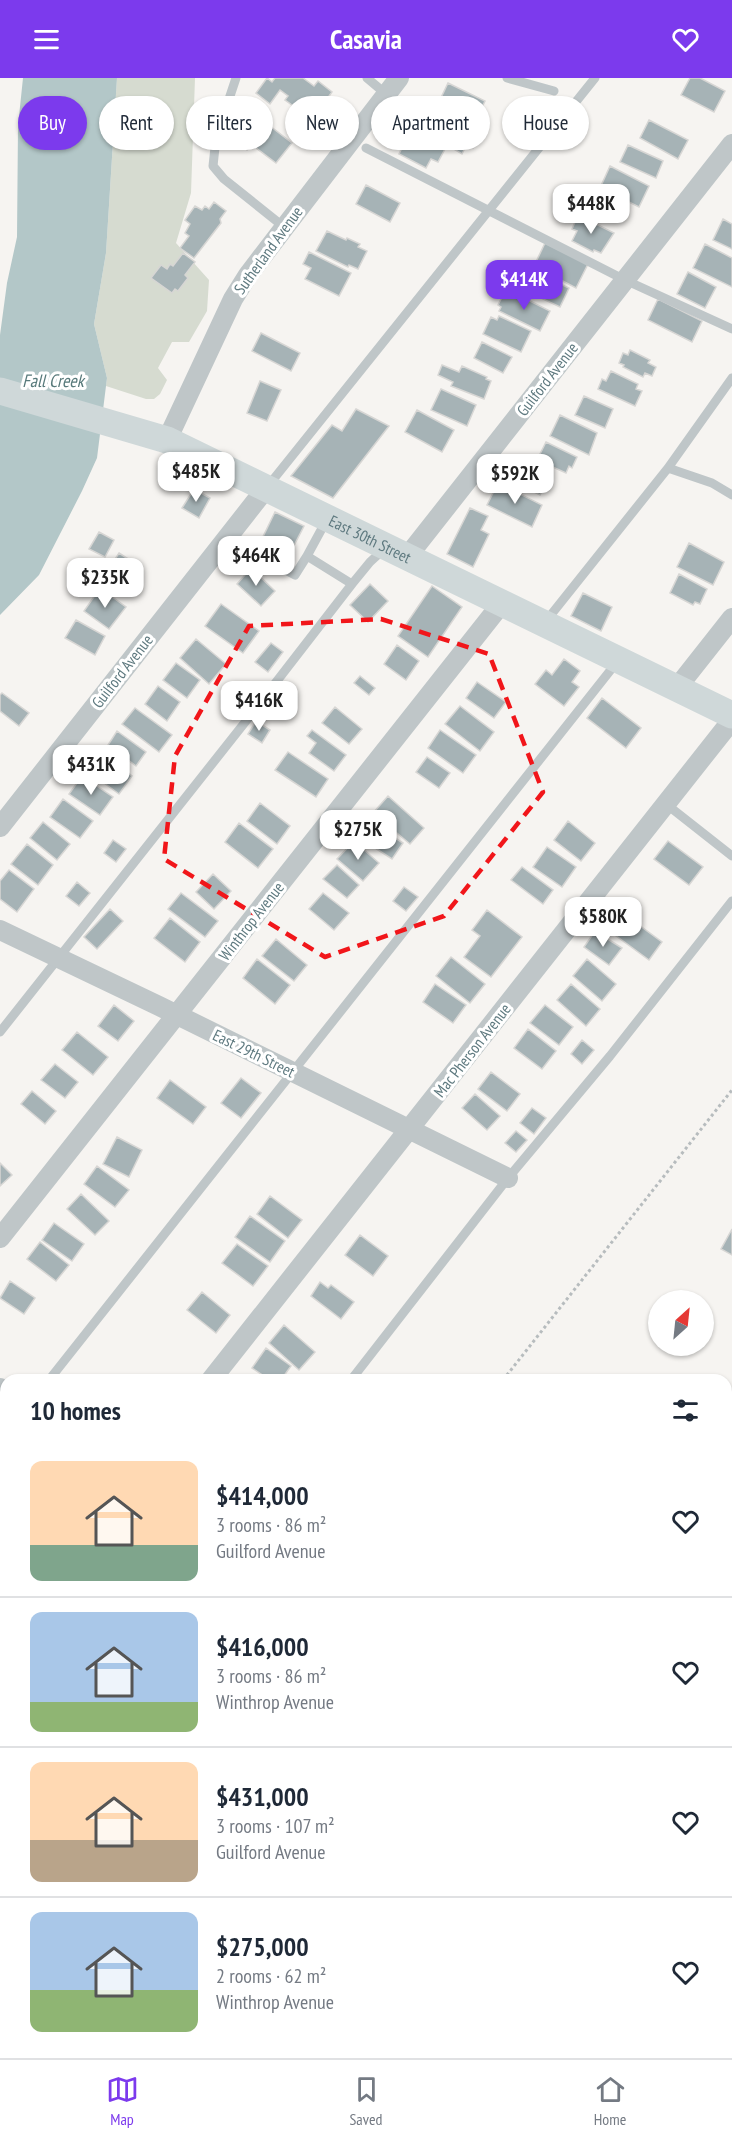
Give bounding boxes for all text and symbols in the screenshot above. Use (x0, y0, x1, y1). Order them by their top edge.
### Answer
text: Casavia (330, 22, 402, 56)
icon: menu (30, 23, 63, 56)
icon: heart (669, 23, 702, 56)
chip: Buy (18, 96, 87, 150)
chip: Rent (99, 96, 174, 150)
chip: Filters (186, 96, 273, 150)
chip: New (285, 96, 359, 150)
chip: Apartment (371, 96, 490, 150)
chip: House (502, 96, 589, 150)
pin: $448K (549, 184, 633, 235)
text: $448K (567, 190, 615, 216)
street label: Sutherland Avenue (229, 202, 307, 298)
pin: $414K (482, 260, 566, 311)
text: $414K (500, 266, 548, 292)
street label: Guilford Avenue (512, 338, 582, 420)
water label: Fall Creek (22, 369, 86, 392)
pin: $485K (154, 452, 238, 503)
pin: $592K (473, 454, 557, 505)
text: $485K (172, 458, 220, 484)
text: $592K (491, 460, 539, 486)
street label: East 30th Street (326, 510, 415, 568)
pin: $464K (214, 536, 298, 587)
text: $464K (232, 542, 280, 568)
pin: $235K (63, 558, 147, 609)
text: $235K (81, 564, 129, 590)
street label: Guilford Avenue (87, 630, 157, 712)
pin: $416K (217, 681, 301, 732)
text: $416K (235, 687, 283, 713)
pin: $431K (49, 745, 133, 796)
text: $431K (67, 751, 115, 777)
pin: $275K (316, 810, 400, 861)
text: $275K (334, 816, 382, 842)
street label: Winthrop Avenue (214, 878, 288, 964)
pin: $580K (561, 897, 645, 948)
text: $580K (579, 903, 627, 929)
street label: Mac Pherson Avenue (429, 999, 515, 1101)
street label: East 29th Street (210, 1025, 299, 1082)
north arrow (648, 1290, 714, 1356)
map controls (648, 1290, 714, 1356)
text: 10 homes (30, 1394, 121, 1427)
icon: filters (669, 1394, 702, 1427)
text: $414,000 (216, 1479, 309, 1512)
icon: home (78, 1485, 150, 1557)
icon: heart (669, 1505, 702, 1538)
text: 3 rooms · 86 m² (216, 1512, 326, 1538)
text: Guilford Avenue (216, 1538, 326, 1564)
text: $416,000 (216, 1630, 309, 1663)
icon: home (78, 1636, 150, 1708)
icon: heart (669, 1656, 702, 1689)
text: 3 rooms · 86 m² (216, 1663, 326, 1689)
text: Winthrop Avenue (216, 1689, 334, 1715)
text: $431,000 (216, 1780, 309, 1813)
icon: home (78, 1786, 150, 1858)
icon: heart (669, 1806, 702, 1839)
text: 3 rooms · 107 m² (216, 1813, 335, 1839)
text: Guilford Avenue (216, 1839, 326, 1865)
text: $275,000 (216, 1930, 309, 1963)
icon: home (78, 1936, 150, 2008)
icon: heart (669, 1956, 702, 1989)
text: 2 rooms · 62 m² (216, 1963, 326, 1989)
text: Winthrop Avenue (216, 1989, 334, 2015)
tab: Map (106, 2073, 139, 2129)
tab: Saved (350, 2073, 383, 2129)
tab: Home (594, 2073, 627, 2129)

